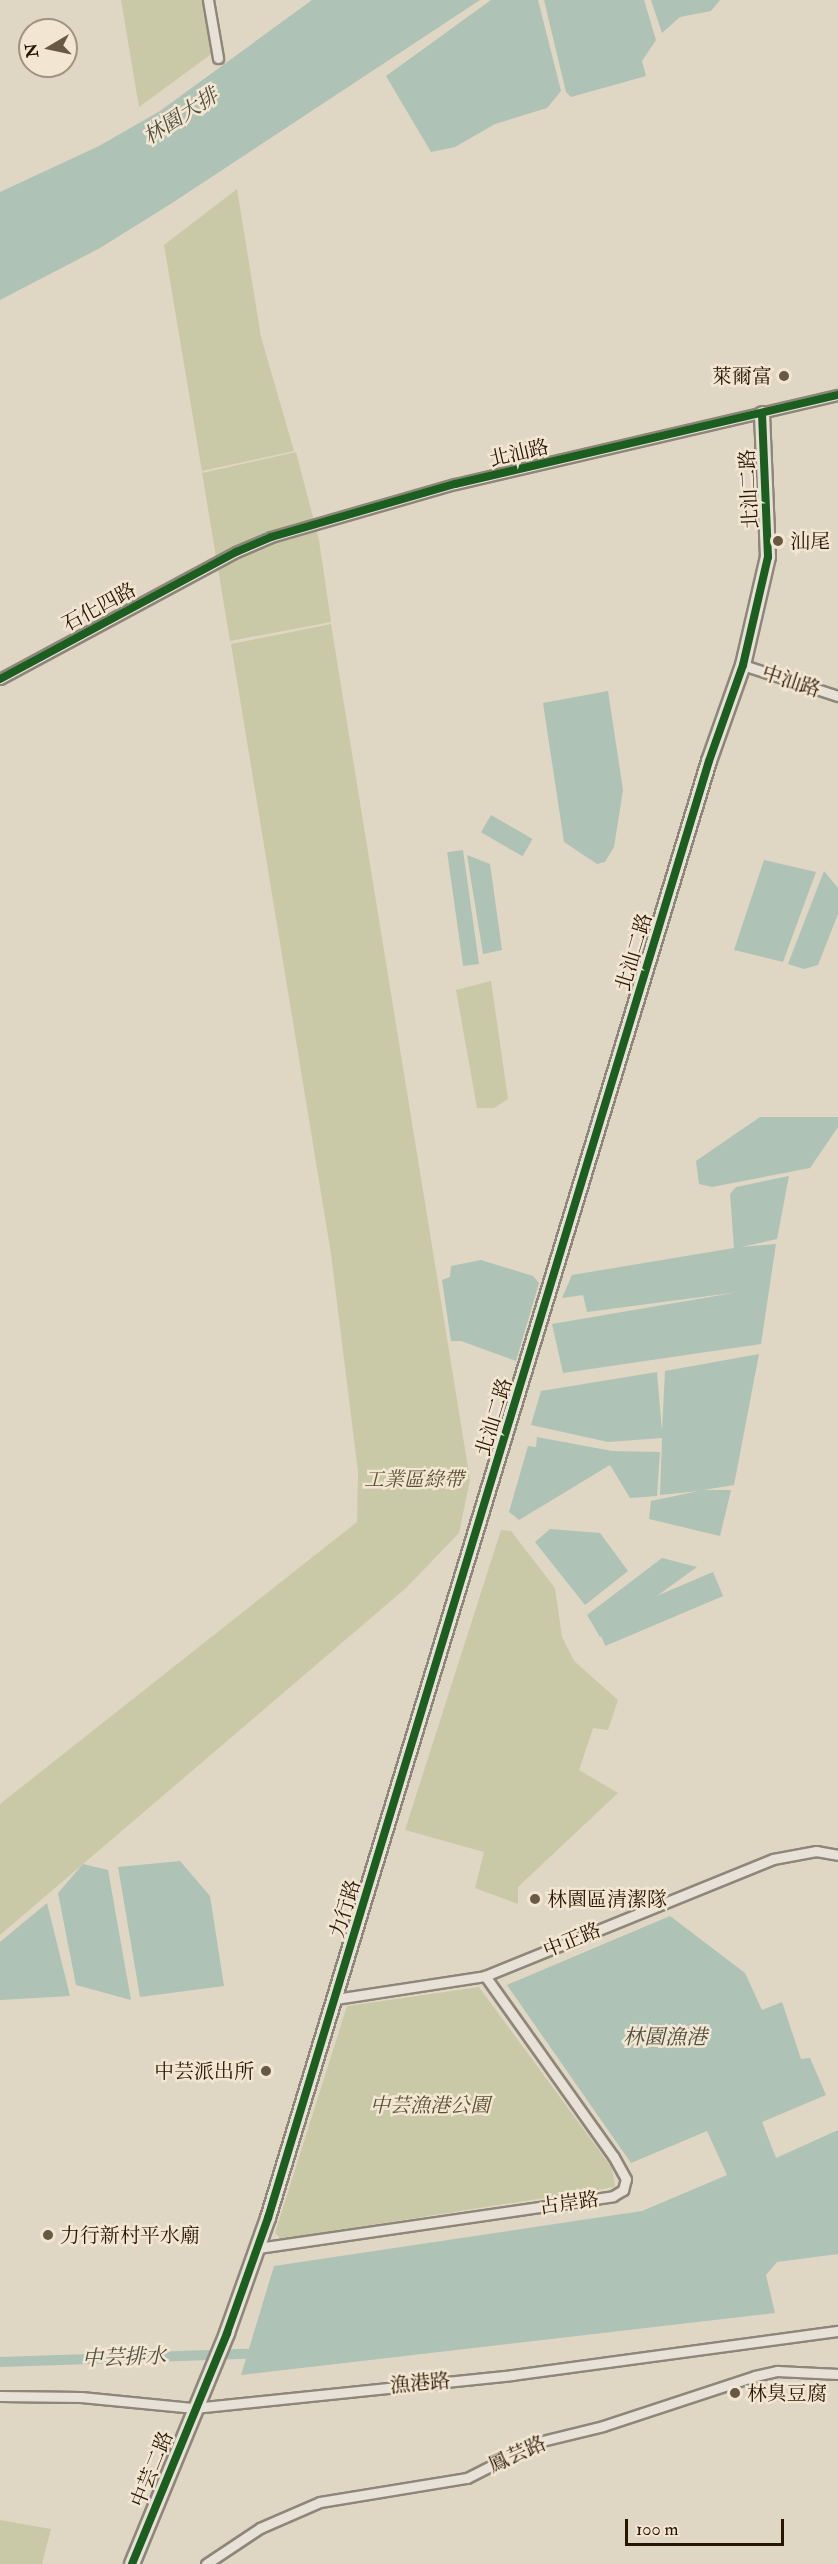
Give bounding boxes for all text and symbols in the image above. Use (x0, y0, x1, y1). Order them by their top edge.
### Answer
north arrow (18, 18, 78, 78)
text: N (21, 42, 43, 59)
water label: 林園大排 (139, 84, 223, 150)
place label: 萊爾富 (712, 364, 772, 388)
marker: 萊爾富 (777, 369, 791, 383)
street label: 北汕路 (487, 435, 551, 471)
street label: 北汕二路 (735, 448, 763, 530)
place label: 汕尾 (790, 529, 830, 553)
marker: 汕尾 (771, 534, 785, 548)
street label: 石化四路 (58, 578, 140, 636)
street label: 中汕路 (759, 660, 823, 702)
street label: 北汕二路 (611, 910, 657, 994)
street label: 北汕二路 (471, 1375, 517, 1459)
park label: 工業區綠帶 (364, 1467, 464, 1491)
street label: 力行路 (325, 1877, 365, 1941)
place label: 林園區清潔隊 (547, 1887, 667, 1911)
marker: 林園區清潔隊 (528, 1892, 542, 1906)
street label: 中正路 (540, 1918, 604, 1962)
water label: 林園漁港 (623, 2025, 707, 2051)
place label: 中芸派出所 (154, 2059, 254, 2083)
marker: 中芸派出所 (259, 2064, 273, 2078)
park label: 中芸漁港公園 (370, 2093, 490, 2117)
street label: 占岸路 (538, 2187, 600, 2219)
place label: 力行新村平水廟 (60, 2223, 200, 2247)
marker: 力行新村平水廟 (41, 2228, 55, 2242)
water label: 中芸排水 (82, 2344, 166, 2372)
street label: 漁港路 (389, 2368, 451, 2398)
place label: 林臭豆腐 (747, 2381, 827, 2405)
marker: 林臭豆腐 (728, 2386, 742, 2400)
street label: 中芸二路 (126, 2427, 178, 2511)
street label: 鳳芸路 (485, 2431, 549, 2477)
scale bar (628, 2507, 787, 2545)
text: 100 m (636, 2518, 679, 2541)

